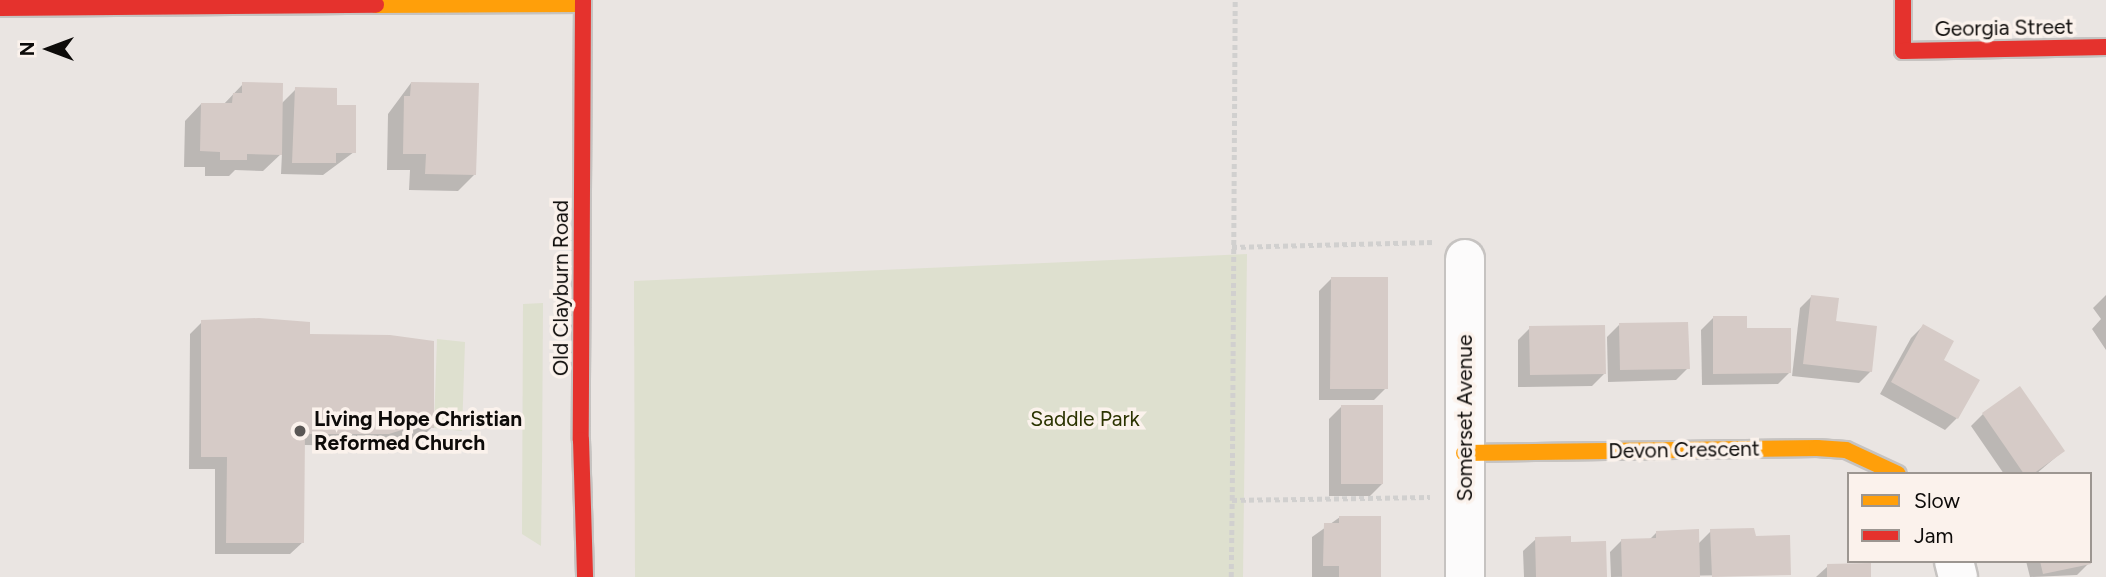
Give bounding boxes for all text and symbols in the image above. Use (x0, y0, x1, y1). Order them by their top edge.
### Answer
north arrow (14, 14, 84, 84)
street label: Georgia Street (1934, 14, 2074, 42)
text: N (16, 42, 39, 56)
street label: Old Clayburn Road (548, 200, 574, 376)
street label: Somerset Avenue (1452, 335, 1478, 501)
place label: Living Hope Christian Reformed Church (314, 406, 522, 456)
park label: Saddle Park (1030, 406, 1140, 432)
marker: Living Hope Christian Reformed Church (292, 423, 308, 439)
street label: Devon Crescent (1608, 436, 1760, 464)
legend (1847, 472, 2092, 563)
text: Slow (1914, 488, 1960, 513)
text: Jam (1914, 523, 1953, 548)

